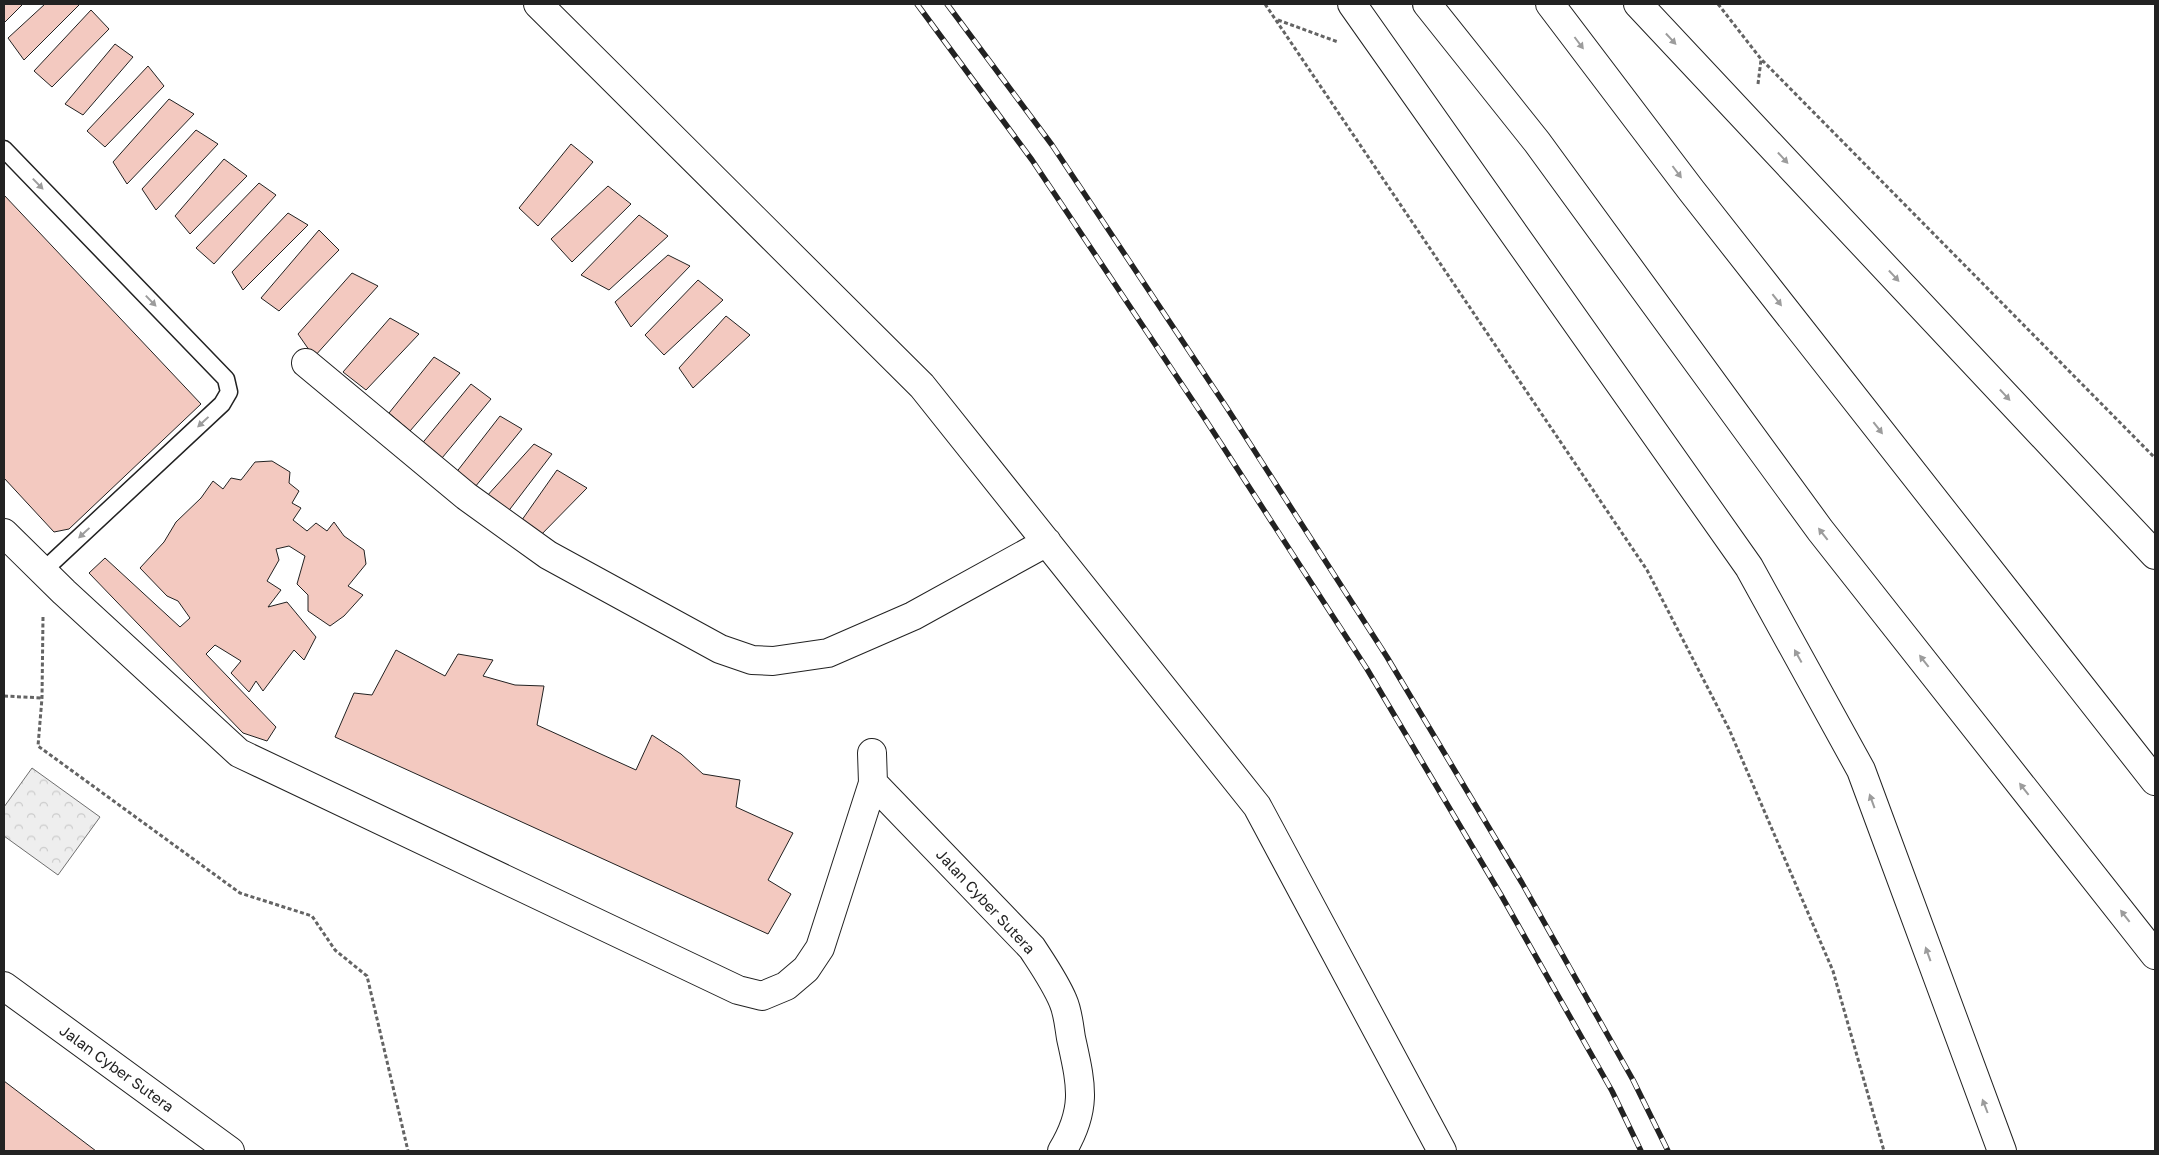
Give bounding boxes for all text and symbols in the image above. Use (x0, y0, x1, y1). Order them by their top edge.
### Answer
one-way arrow (1665, 33, 1677, 45)
one-way arrow (1574, 36, 1585, 49)
one-way arrow (1777, 151, 1789, 163)
one-way arrow (1672, 165, 1683, 178)
one-way arrow (32, 178, 44, 190)
one-way arrow (1888, 270, 1900, 282)
one-way arrow (1772, 293, 1783, 306)
one-way arrow (145, 295, 157, 307)
one-way arrow (1999, 388, 2011, 400)
one-way arrow (197, 416, 209, 428)
one-way arrow (1872, 421, 1883, 434)
one-way arrow (78, 527, 90, 539)
one-way arrow (1818, 527, 1828, 541)
one-way arrow (1794, 650, 1803, 663)
one-way arrow (1918, 655, 1929, 668)
one-way arrow (2019, 783, 2030, 796)
one-way arrow (1868, 793, 1876, 808)
street label: Jalan Cyber Sutera (933, 845, 1039, 957)
one-way arrow (2120, 910, 2130, 923)
one-way arrow (1924, 946, 1931, 961)
street label: Jalan Cyber Sutera (56, 1021, 178, 1115)
one-way arrow (1981, 1098, 1988, 1113)

